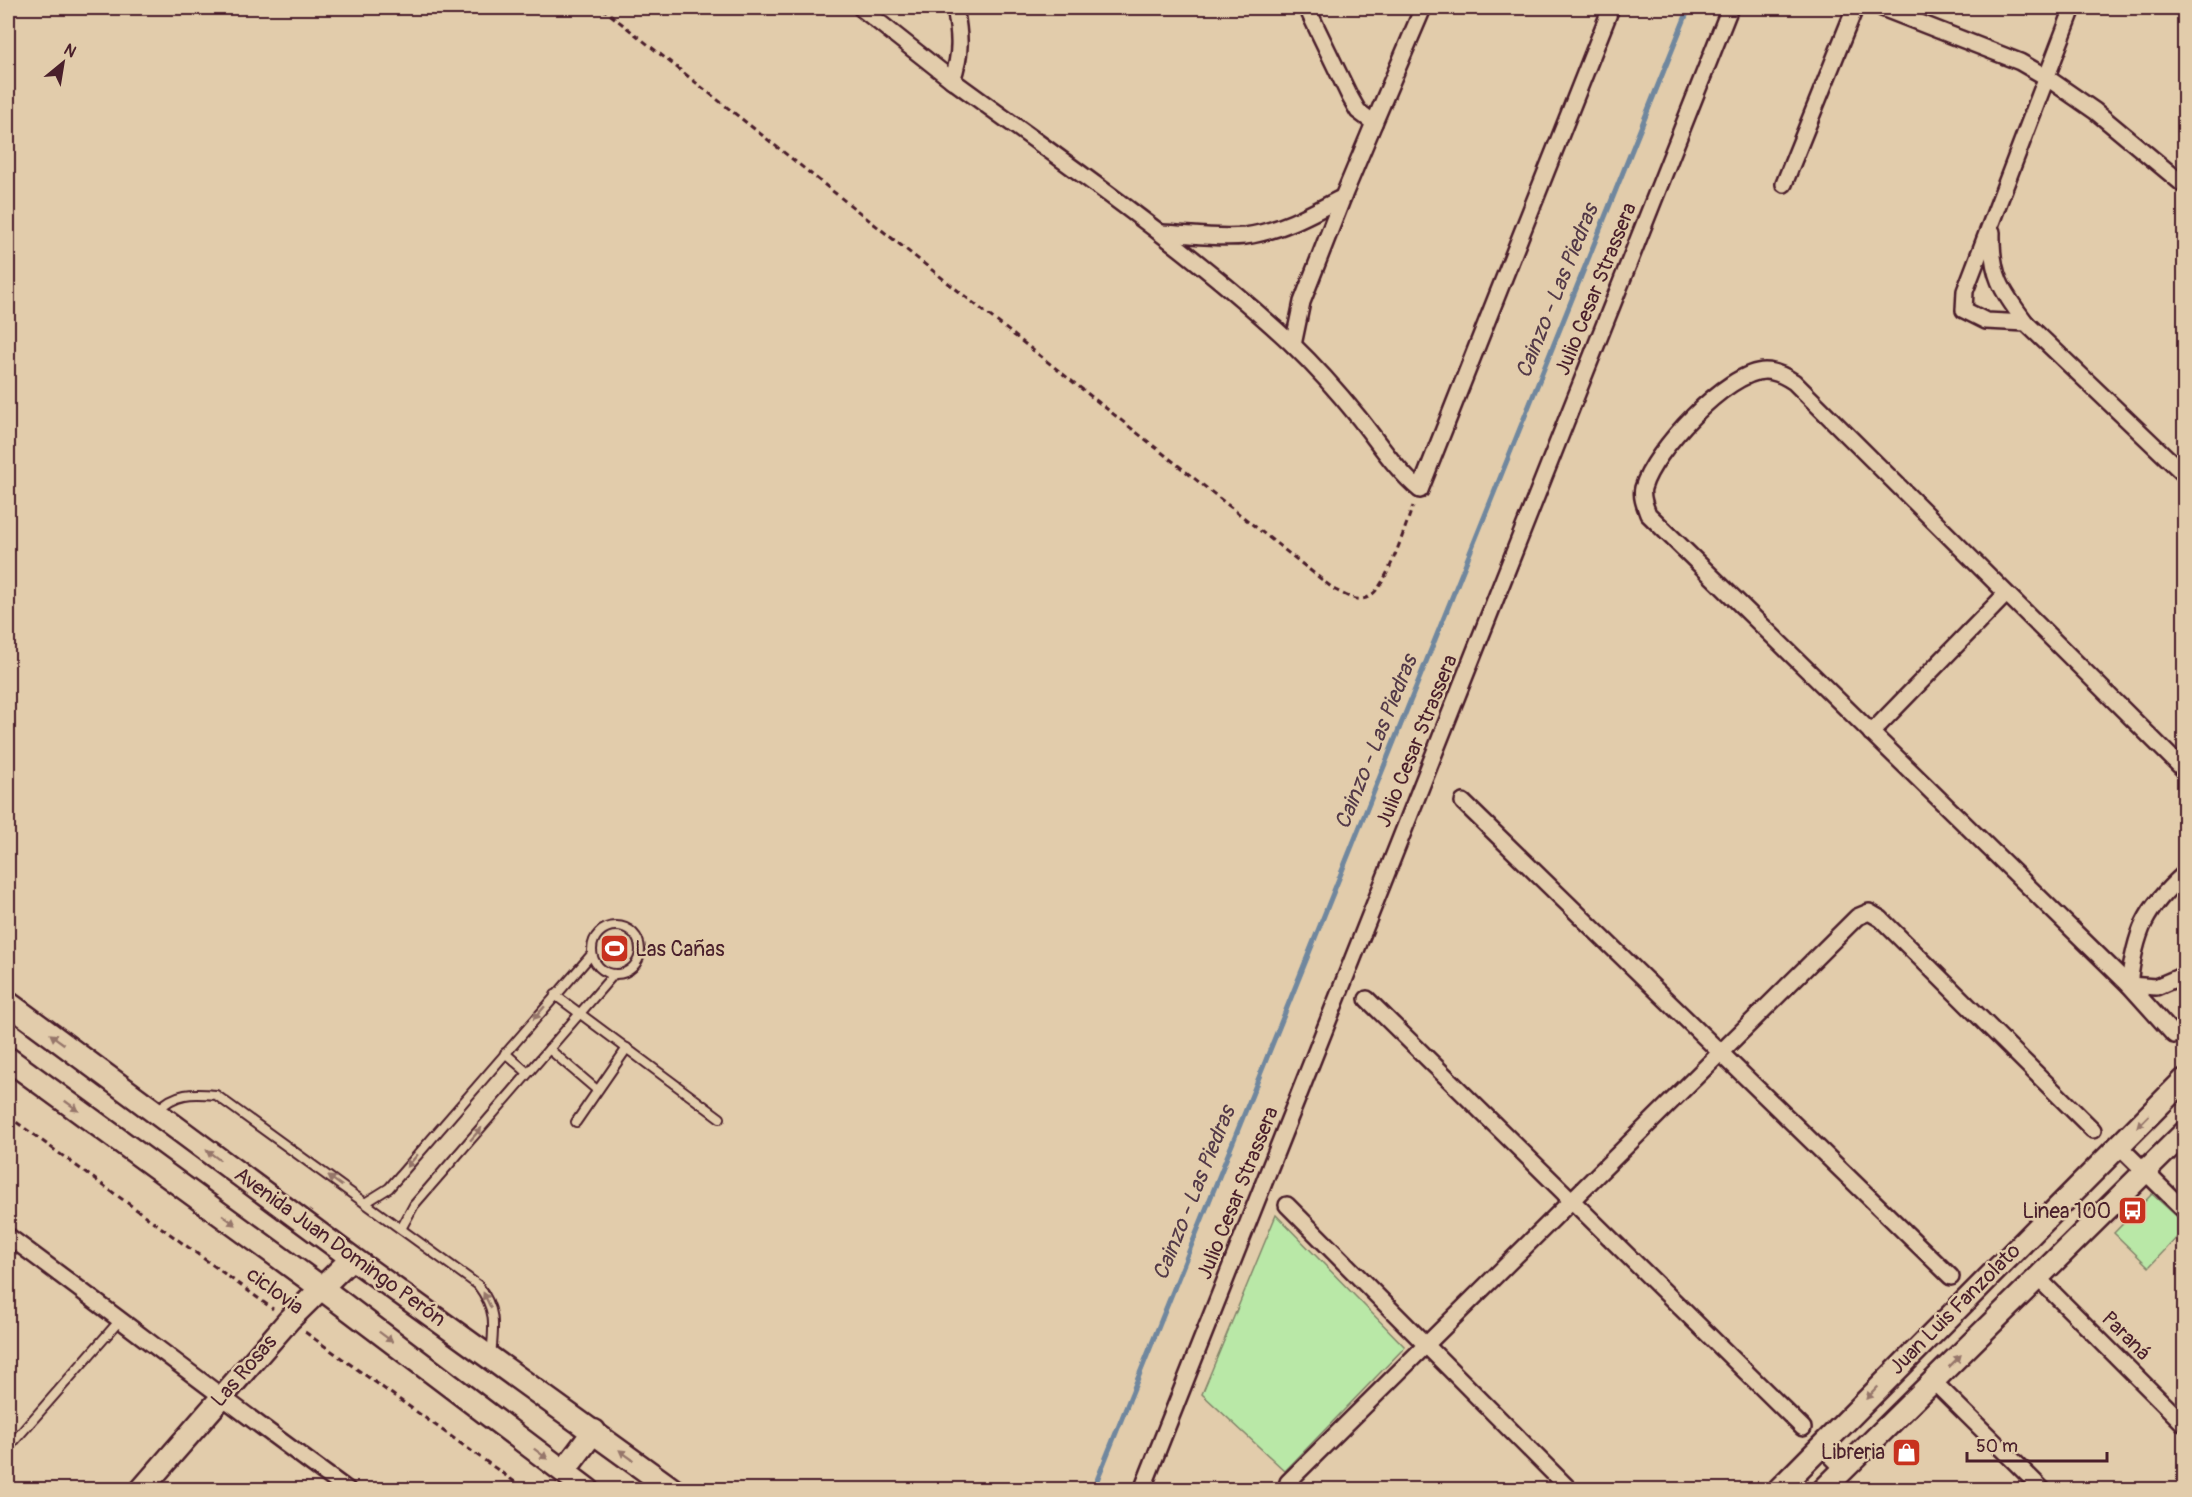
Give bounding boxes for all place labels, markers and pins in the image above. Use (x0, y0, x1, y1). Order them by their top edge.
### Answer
sports icon: Las Cañas (598, 933, 630, 965)
place label: Las Cañas (635, 936, 725, 963)
bus stop icon: Linea 100 (2116, 1195, 2148, 1227)
place label: Linea 100 (2022, 1198, 2111, 1225)
shop icon: Libreria (1890, 1436, 1922, 1468)
place label: Libreria (1821, 1439, 1885, 1466)

